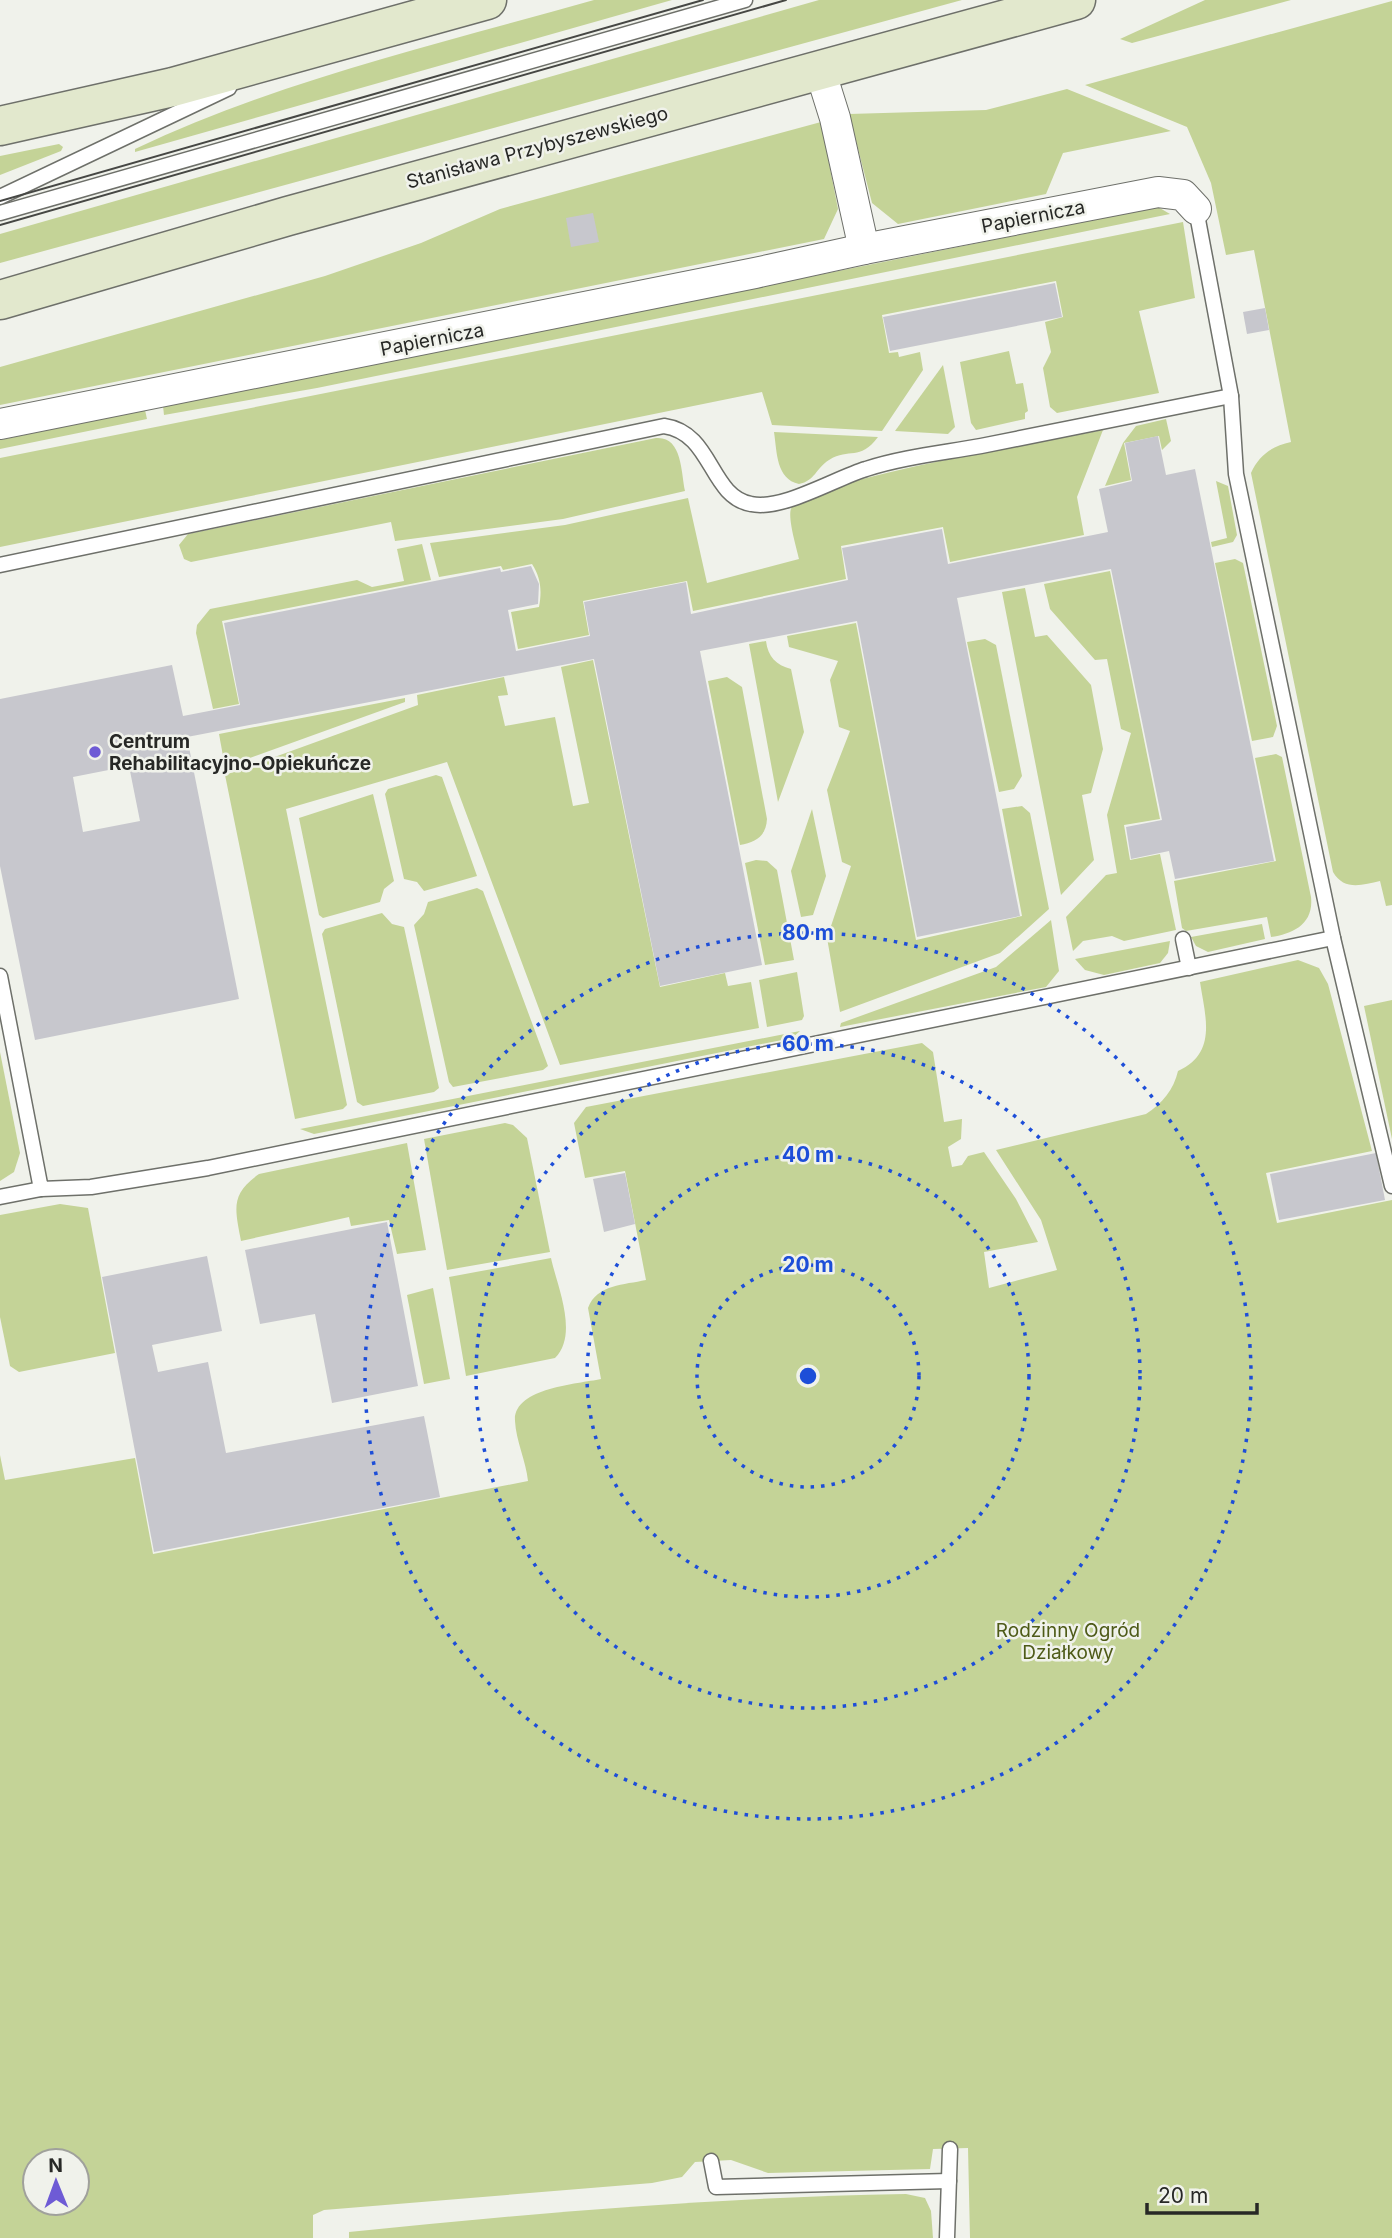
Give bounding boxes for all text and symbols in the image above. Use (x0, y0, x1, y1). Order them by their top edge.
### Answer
street label: Stanisława Przybyszewskiego (404, 101, 671, 194)
street label: Papiernicza (979, 195, 1087, 238)
street label: Papiernicza (378, 318, 486, 361)
place label: Centrum Rehabilitacyjno-Opiekuńcze (109, 730, 371, 775)
marker: Centrum Rehabilitacyjno-Opiekuńcze (87, 744, 103, 760)
text: 80 m (782, 920, 834, 945)
text: 60 m (782, 1031, 834, 1056)
text: 40 m (782, 1142, 834, 1167)
text: 20 m (782, 1252, 834, 1277)
centre of rings (796, 1364, 820, 1388)
park label: Rodzinny Ogród Działkowy (996, 1619, 1140, 1664)
north arrow (21, 2147, 91, 2217)
text: N (48, 2154, 63, 2177)
scale bar (1147, 2172, 1257, 2216)
text: 20 m (1158, 2183, 1208, 2208)

